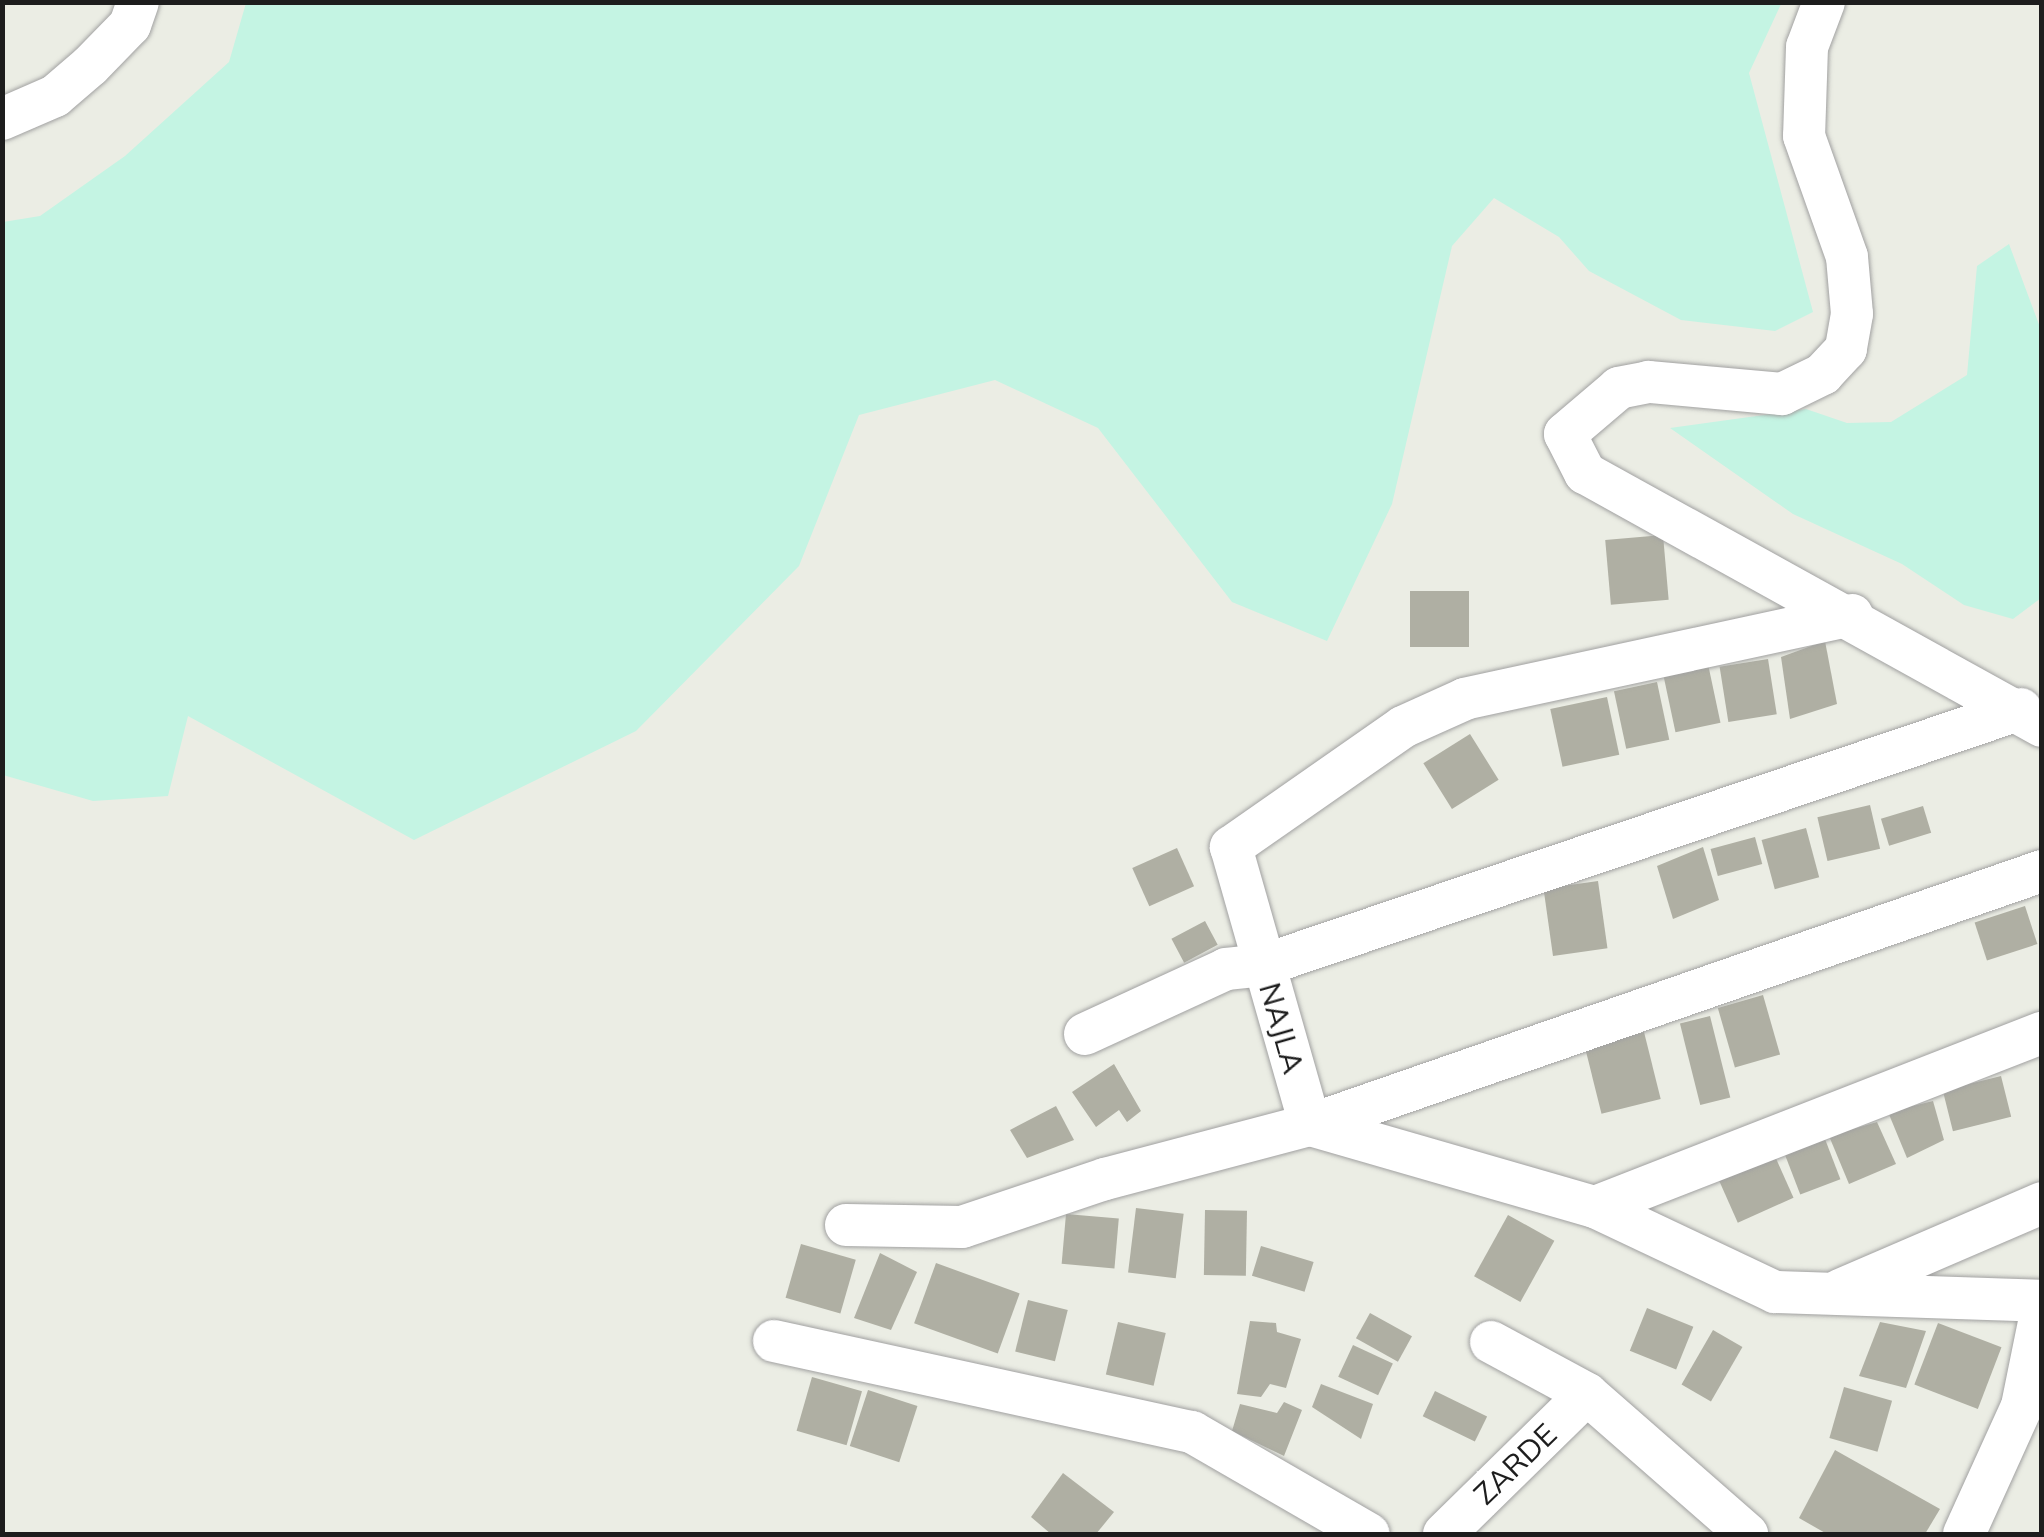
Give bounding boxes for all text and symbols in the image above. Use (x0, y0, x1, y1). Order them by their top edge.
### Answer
street label: NAJLA (1252, 978, 1312, 1078)
street label: ZARDE (1466, 1416, 1564, 1512)

